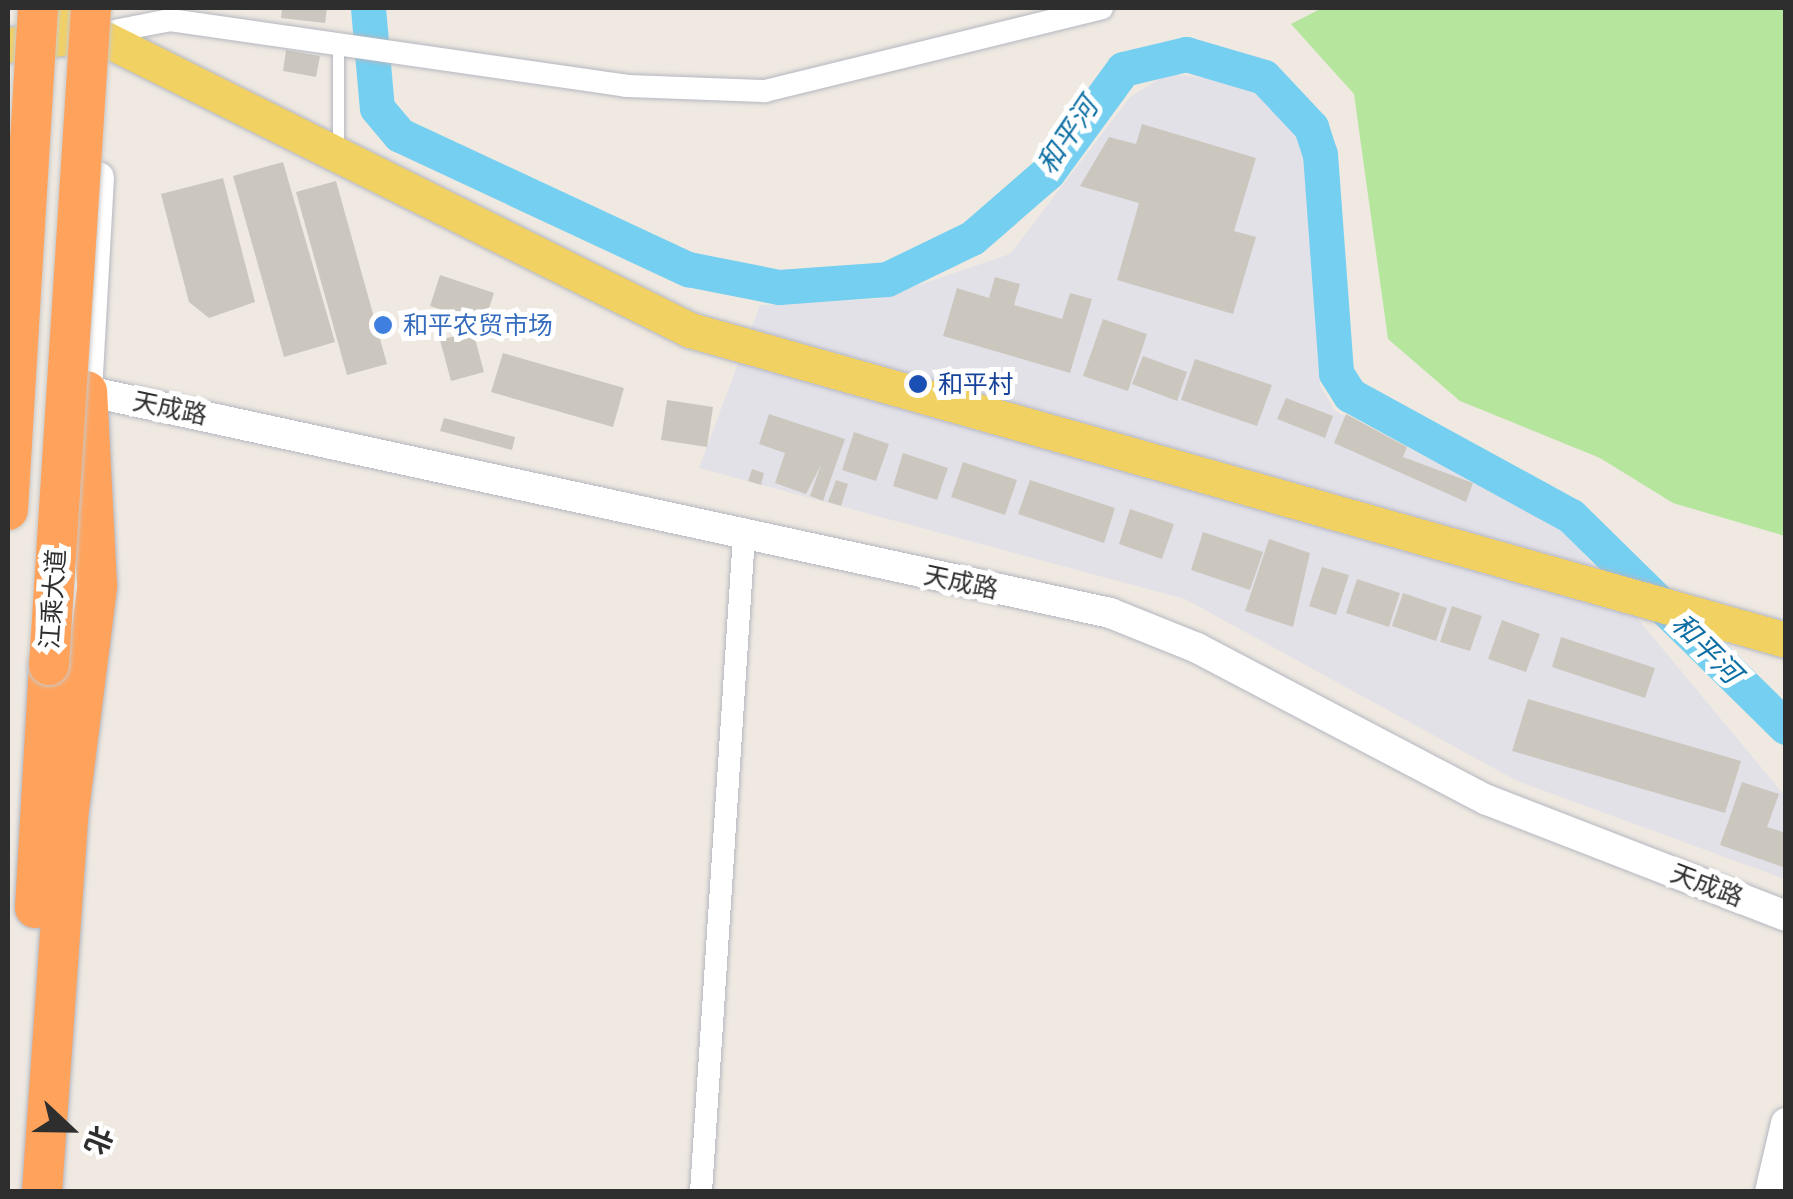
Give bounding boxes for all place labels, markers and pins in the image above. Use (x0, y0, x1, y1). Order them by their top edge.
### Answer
place label: 和平农贸市场 (403, 310, 553, 340)
marker: 和平农贸市场 (372, 314, 394, 336)
place label: 和平村 (938, 369, 1013, 399)
marker: 和平村 (907, 373, 929, 395)

